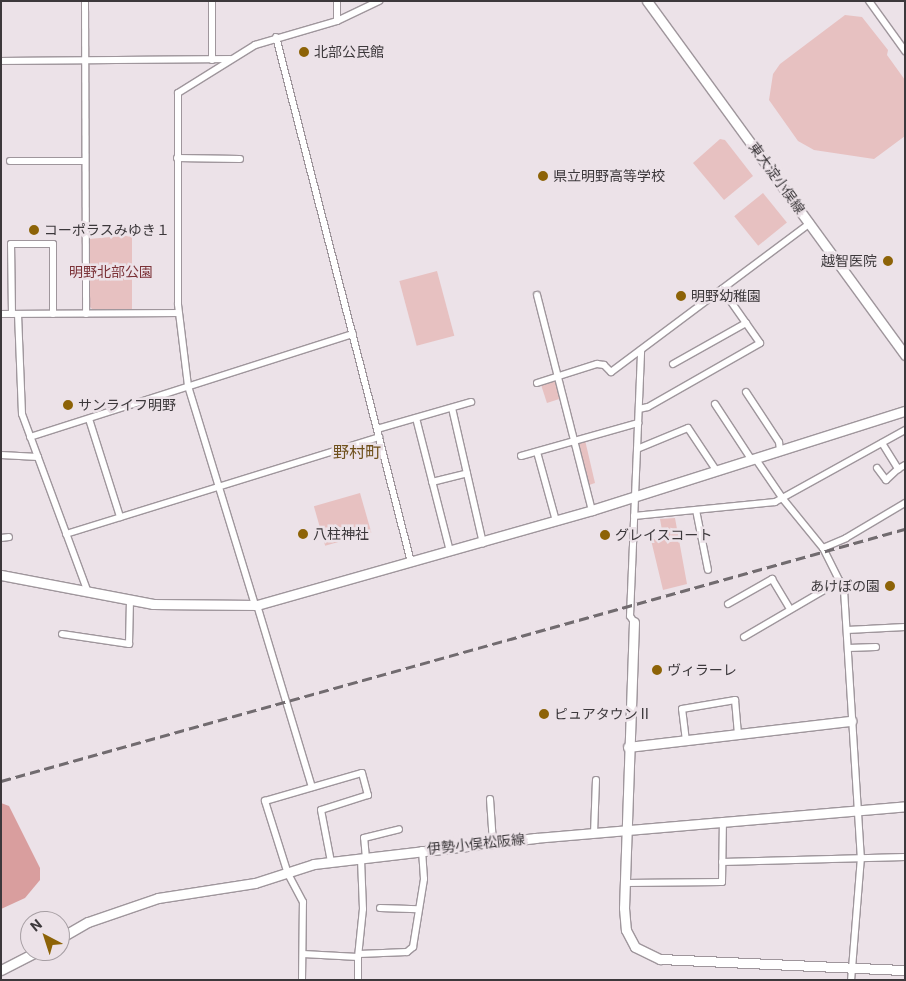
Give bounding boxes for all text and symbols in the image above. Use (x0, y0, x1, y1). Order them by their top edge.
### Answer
place label: 北部公民館 (314, 44, 384, 60)
marker: 北部公民館 (298, 46, 310, 58)
street label: 東大淀小俣線 (746, 139, 808, 217)
place label: 県立明野高等学校 (553, 168, 665, 184)
marker: 県立明野高等学校 (537, 170, 549, 182)
place label: コーポラスみゆき１ (44, 222, 170, 238)
marker: コーポラスみゆき１ (28, 224, 40, 236)
place label: 越智医院 (821, 253, 877, 269)
marker: 越智医院 (881, 254, 895, 268)
park label: 明野北部公園 (69, 264, 153, 280)
place label: 明野幼稚園 (691, 288, 761, 304)
marker: 明野幼稚園 (675, 290, 687, 302)
place label: サンライフ明野 (78, 397, 176, 413)
marker: サンライフ明野 (62, 399, 74, 411)
district label: 野村町 (333, 443, 381, 463)
place label: 八柱神社 (313, 526, 369, 542)
place label: グレイスコート (615, 527, 713, 543)
marker: 八柱神社 (297, 528, 309, 540)
marker: グレイスコート (599, 529, 611, 541)
place label: あけぼの園 (810, 578, 880, 594)
marker: あけぼの園 (884, 580, 896, 592)
place label: ヴィラーレ (667, 662, 737, 678)
marker: ヴィラーレ (651, 664, 663, 676)
place label: ピュアタウンⅡ (554, 706, 652, 722)
marker: ピュアタウンⅡ (538, 708, 550, 720)
street label: 伊勢小俣松阪線 (426, 831, 526, 857)
north arrow (20, 911, 70, 961)
text: N (27, 916, 45, 935)

